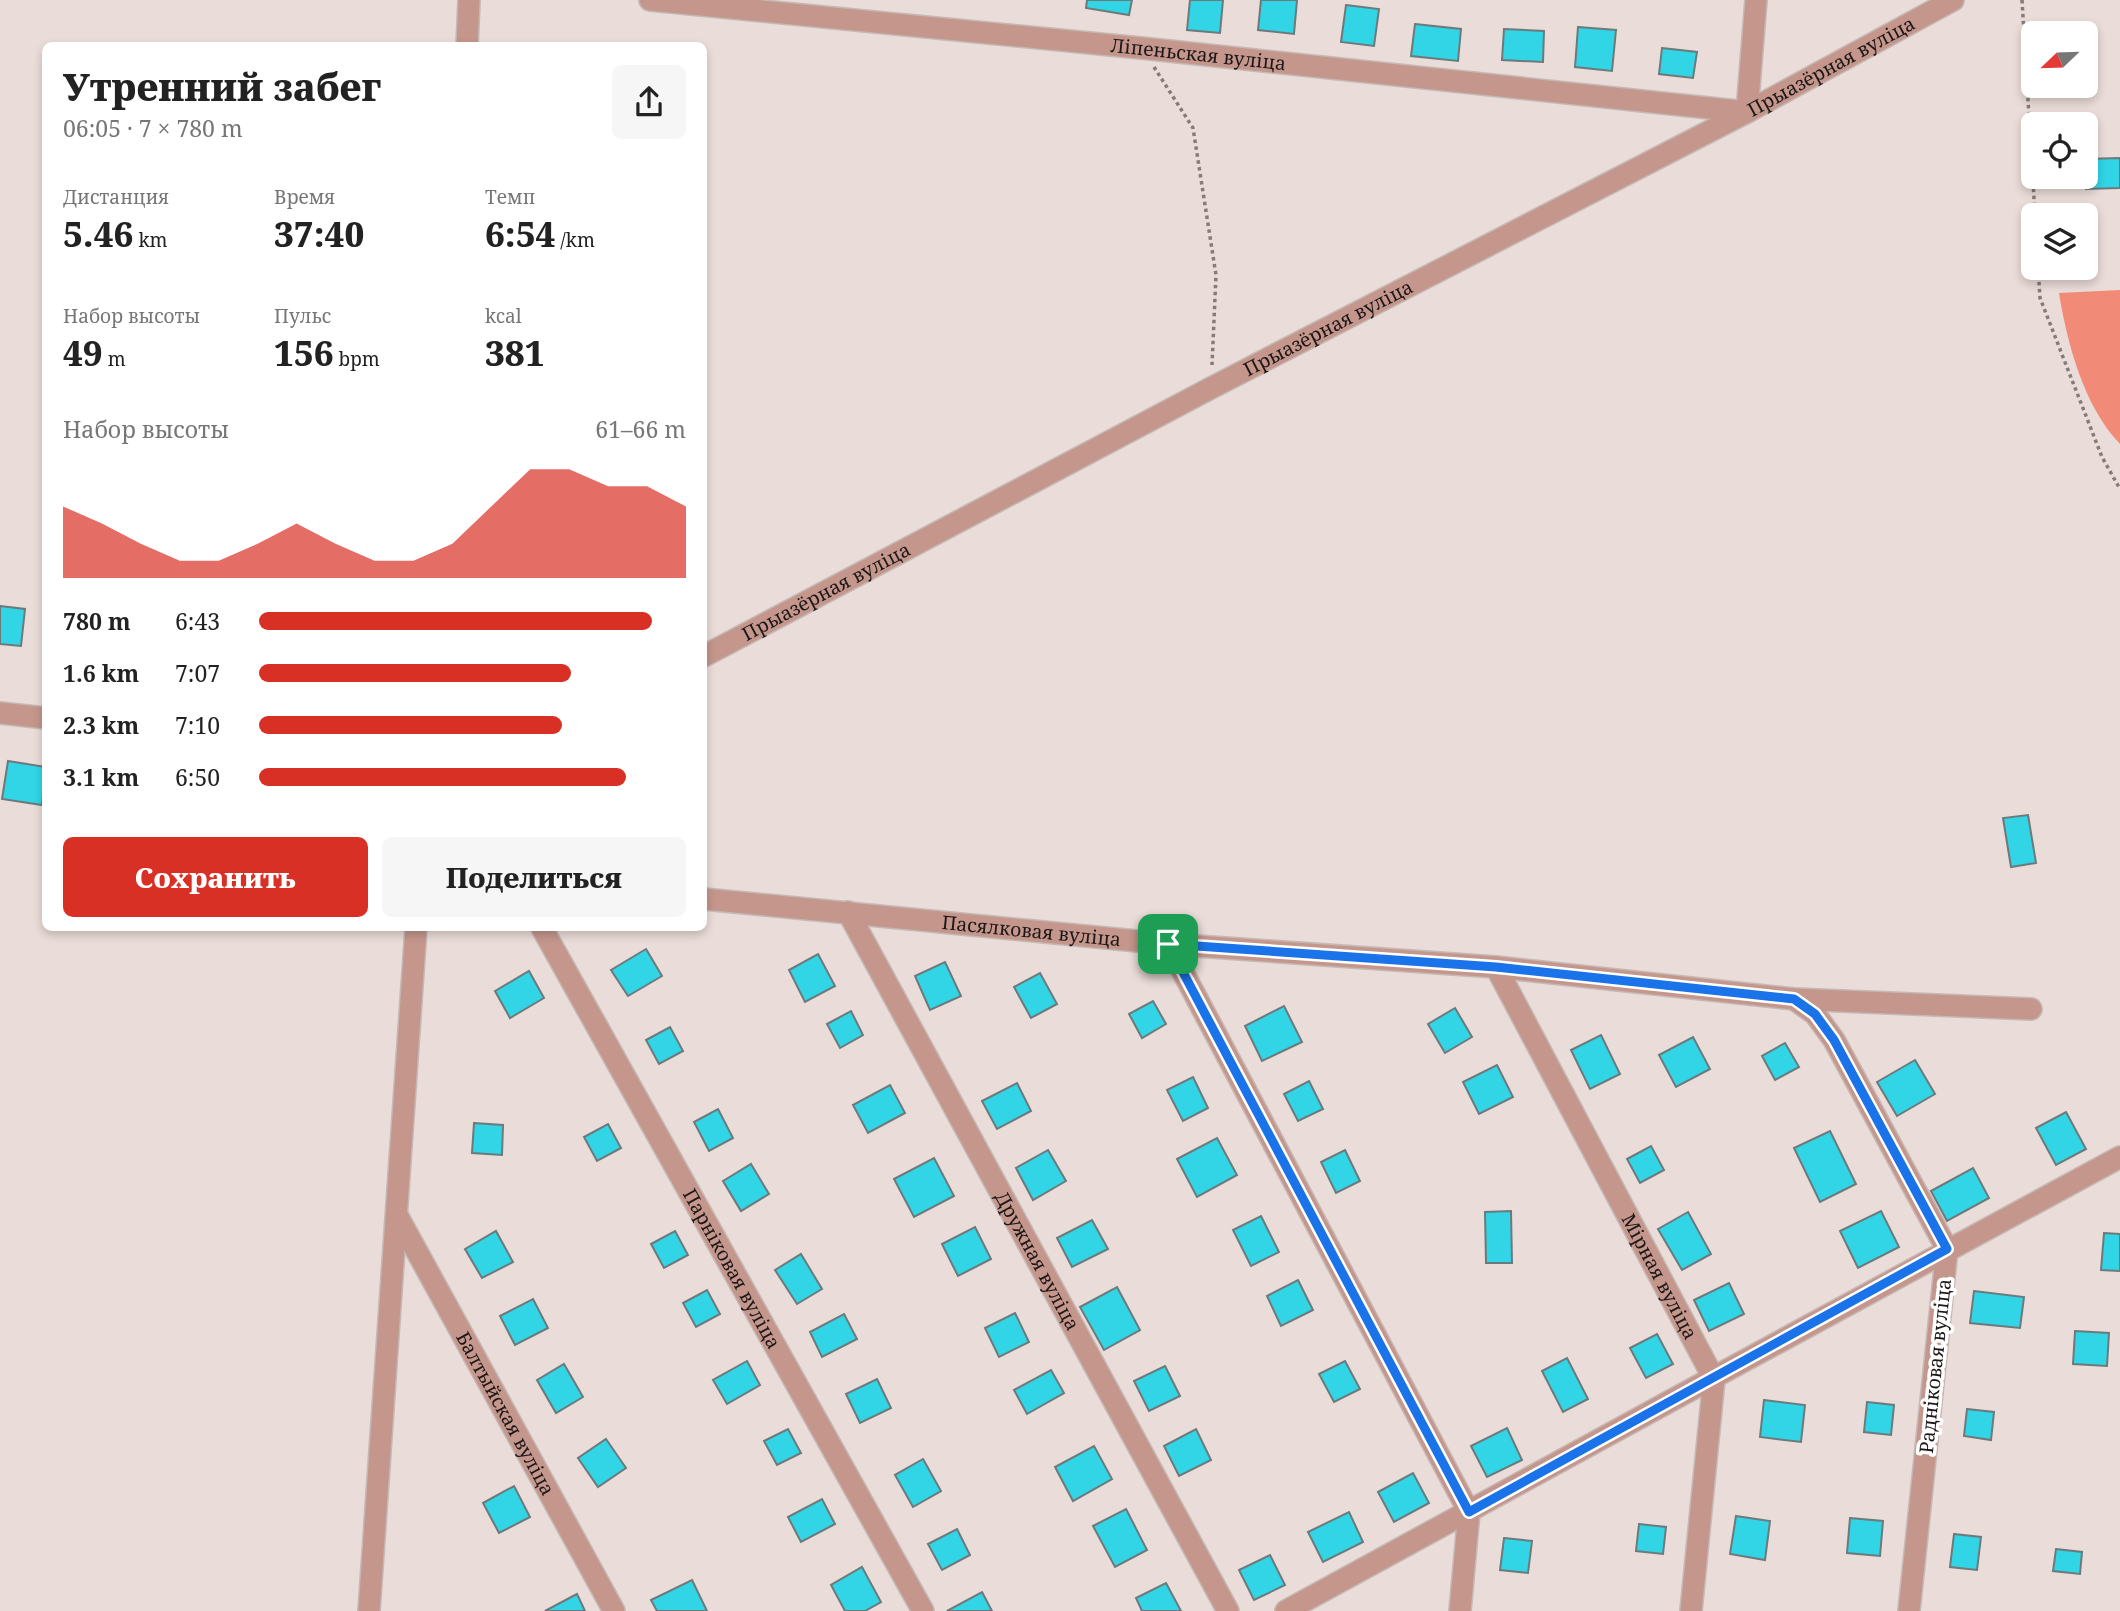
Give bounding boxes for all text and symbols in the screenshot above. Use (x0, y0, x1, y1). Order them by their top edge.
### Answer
street label: Прыазёрная вуліца (1743, 10, 1919, 122)
north arrow (2021, 21, 2098, 98)
map controls (2021, 21, 2098, 280)
street label: Ліпеньская вуліца (1109, 32, 1287, 76)
text: Утренний забег (63, 60, 381, 112)
button: share (612, 65, 686, 139)
text: 06:05 · 7 × 780 m (63, 112, 243, 144)
button: locate (2021, 112, 2098, 189)
text: Дистанция (63, 184, 169, 210)
text: Время (274, 184, 335, 210)
text: Темп (485, 184, 535, 210)
button: layers (2021, 203, 2098, 280)
text: 5.46 (63, 210, 133, 257)
text: 37:40 (274, 210, 364, 257)
text: 6:54 (485, 210, 555, 257)
text: km (133, 227, 167, 253)
text: /km (555, 227, 595, 253)
street label: Прыазёрная вуліца (1239, 273, 1417, 382)
text: Набор высоты (63, 303, 200, 329)
text: Пульс (274, 303, 331, 329)
text: kcal (485, 303, 522, 329)
text: 49 (63, 329, 103, 376)
text: 156 (274, 329, 334, 376)
text: 381 (485, 329, 545, 376)
text: m (103, 346, 126, 372)
text: bpm (334, 346, 380, 372)
text: Набор высоты (63, 413, 229, 445)
text: 61–66 m (595, 413, 686, 445)
street label: Прыазёрная вуліца (737, 536, 915, 647)
text: 780 m (63, 605, 131, 637)
text: 6:43 (175, 605, 220, 637)
text: 1.6 km (63, 657, 139, 689)
text: 7:07 (175, 657, 220, 689)
text: 2.3 km (63, 709, 139, 741)
text: 7:10 (175, 709, 220, 741)
text: 3.1 km (63, 761, 139, 793)
text: 6:50 (175, 761, 220, 793)
button: Сохранить (63, 837, 368, 917)
button: Поделиться (382, 837, 686, 917)
street label: Пасялковая вуліца (941, 909, 1122, 952)
pin (1138, 914, 1198, 974)
icon: arrive (1149, 925, 1187, 963)
street label: Парніковая вуліца (677, 1184, 787, 1353)
street label: Дружная вуліца (989, 1187, 1086, 1335)
street label: Мірная вуліца (1616, 1209, 1704, 1344)
street label: Радніковая вуліца (1913, 1277, 1957, 1455)
street label: Балтыйская вуліца (450, 1327, 561, 1500)

